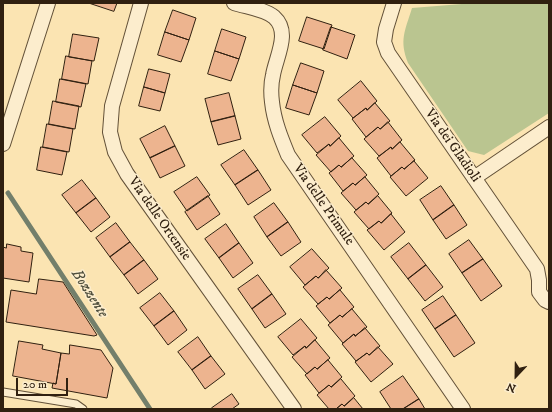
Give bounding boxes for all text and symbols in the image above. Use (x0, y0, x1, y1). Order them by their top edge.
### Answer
street label: Via dei Gladioli (421, 106, 483, 186)
street label: Via delle Primule (289, 161, 357, 249)
street label: Via delle Ortensie (124, 174, 194, 264)
water label: Bozzente (67, 266, 111, 322)
north arrow (496, 356, 536, 396)
scale bar (18, 370, 70, 396)
text: 20 m (23, 377, 47, 392)
text: N (505, 379, 518, 395)

